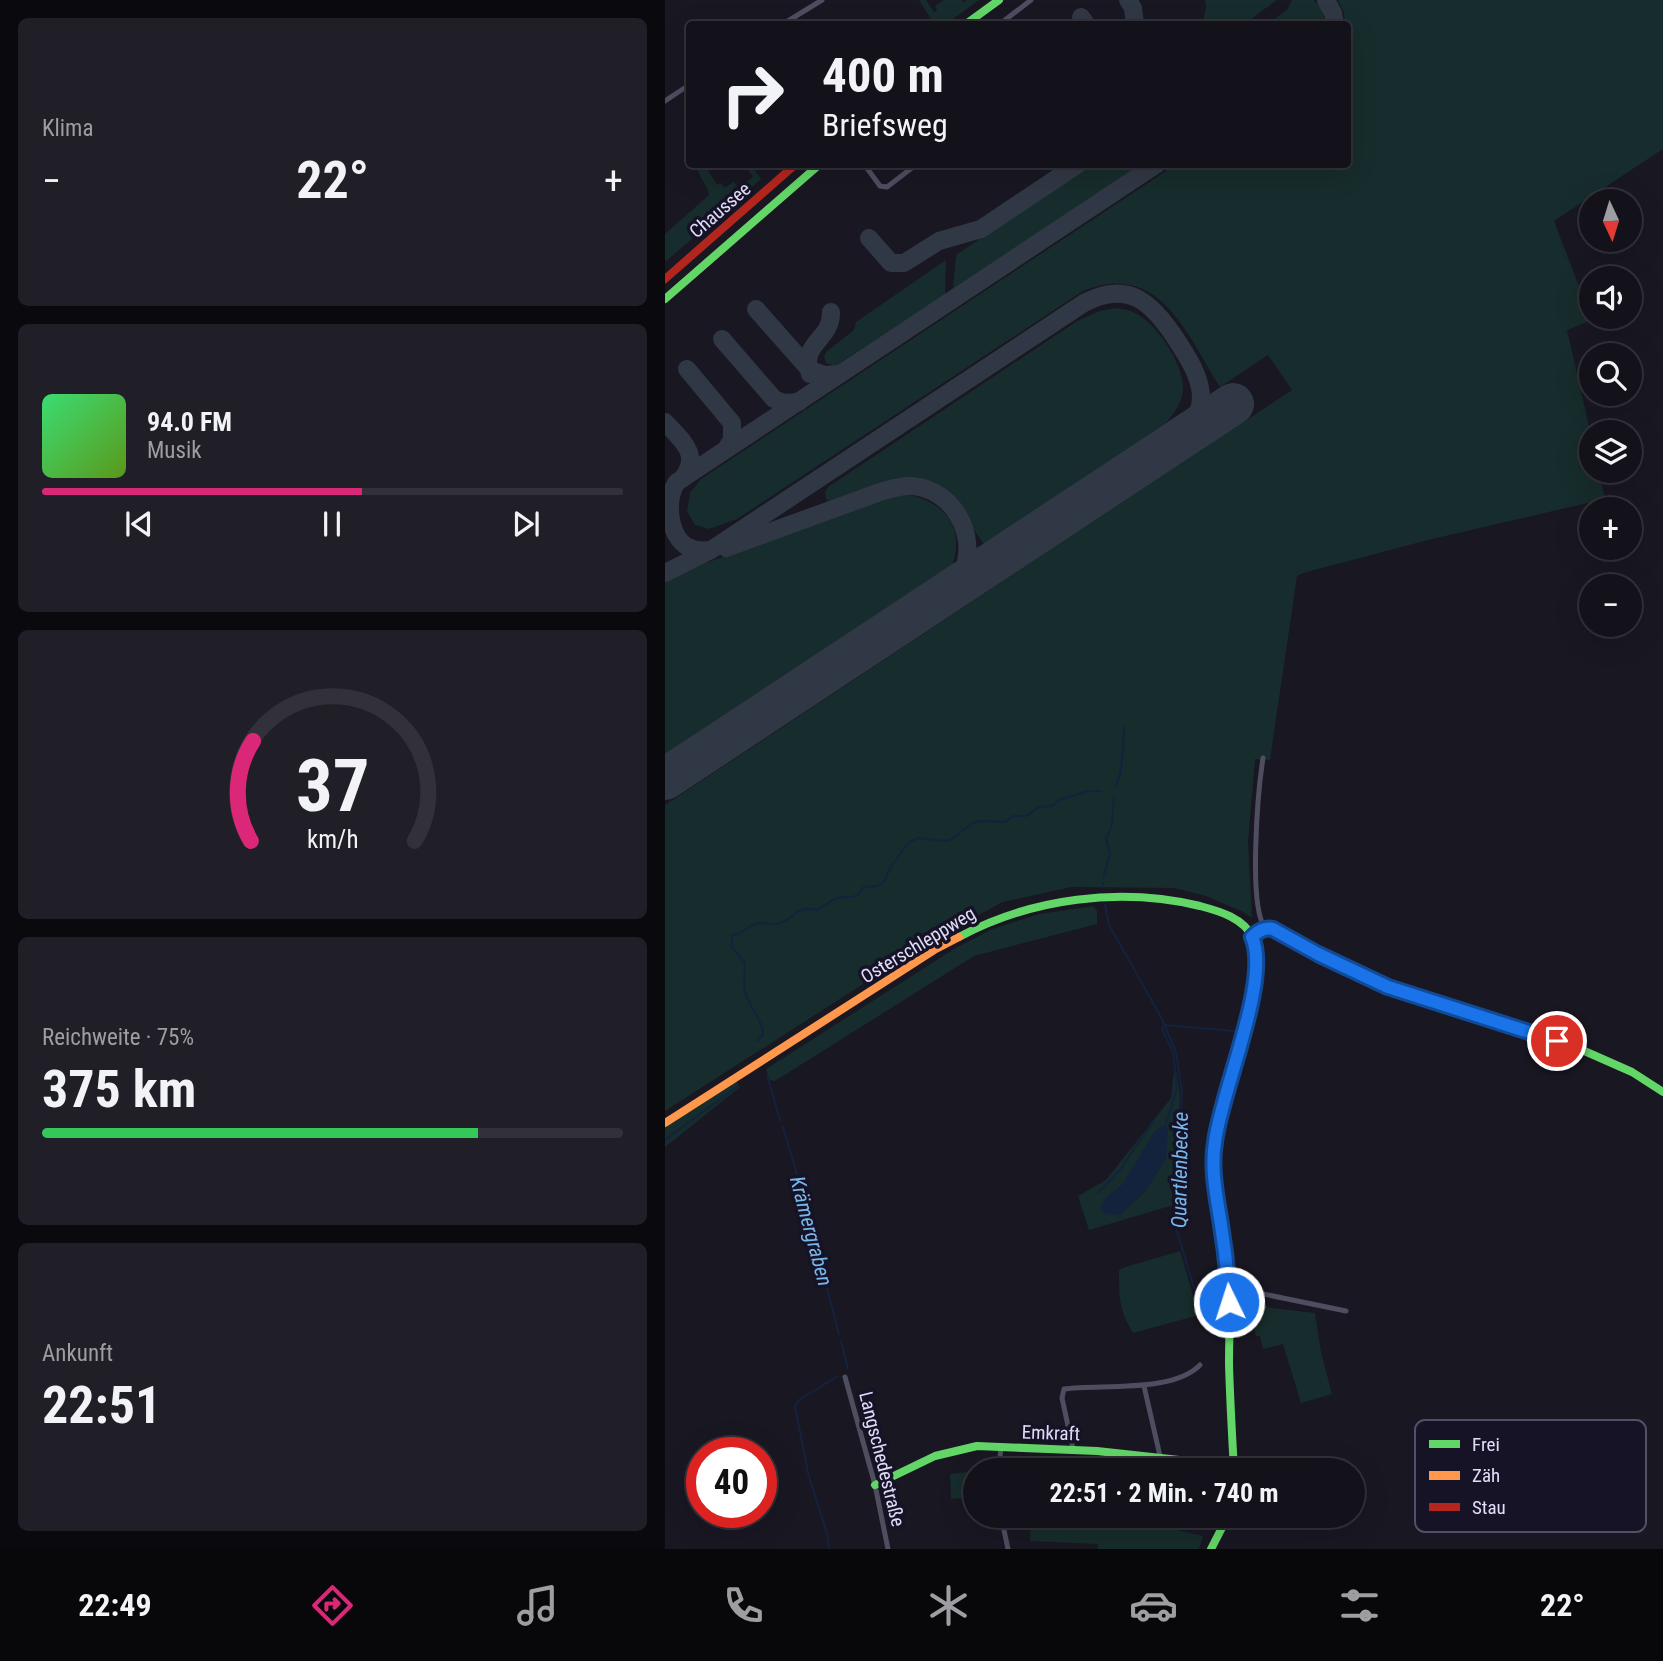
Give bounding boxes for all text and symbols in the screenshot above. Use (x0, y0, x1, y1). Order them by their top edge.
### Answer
text: 400 m (822, 47, 944, 104)
icon: right (707, 49, 798, 140)
text: Briefsweg (822, 106, 948, 144)
text: Klima (42, 115, 93, 142)
text: 22° (296, 150, 369, 211)
text: − (42, 159, 61, 203)
text: + (604, 159, 623, 203)
street label: Chaussee (685, 177, 755, 243)
north arrow (1579, 189, 1641, 252)
map controls (1579, 189, 1642, 637)
button: sound (1579, 266, 1642, 329)
button: search (1579, 343, 1642, 406)
text: 94.0 FM (147, 407, 232, 437)
button: layers (1579, 420, 1642, 483)
text: Musik (147, 437, 202, 464)
button: + (1579, 497, 1642, 560)
icon: previous (120, 505, 158, 543)
icon: pause (313, 505, 351, 543)
icon: next (507, 505, 545, 543)
button: − (1579, 574, 1642, 637)
text: 37 (296, 743, 369, 829)
text: km/h (307, 824, 358, 853)
street label: Osterschleppweg (857, 902, 979, 988)
pin (1527, 1011, 1587, 1071)
icon: arrive (1538, 1022, 1576, 1060)
text: Reichweite · 75% (42, 1024, 194, 1051)
text: 375 km (42, 1059, 196, 1120)
water label: Quartlenbecke (1167, 1112, 1193, 1228)
water label: Krämergraben (785, 1174, 837, 1288)
position arrow (1192, 1265, 1266, 1339)
text: Ankunft (42, 1340, 113, 1367)
text: 22:51 (42, 1375, 161, 1436)
street label: Langschedestraße (854, 1389, 910, 1529)
street label: Emkraft (1021, 1420, 1081, 1446)
legend (1415, 1420, 1646, 1532)
text: Frei (1472, 1433, 1500, 1456)
speed limit sign: 40 (686, 1437, 777, 1528)
text: Zäh (1472, 1464, 1500, 1487)
text: 22:51 · 2 Min. · 740 m (1050, 1478, 1278, 1508)
text: Stau (1472, 1496, 1506, 1519)
icon: directions (308, 1581, 357, 1630)
icon: music (513, 1581, 562, 1630)
icon: phone (719, 1581, 768, 1630)
icon: climate (924, 1581, 973, 1630)
icon: car (1129, 1581, 1178, 1630)
icon: filters (1335, 1581, 1384, 1630)
text: 22:49 (78, 1586, 152, 1624)
text: 22° (1540, 1586, 1585, 1624)

